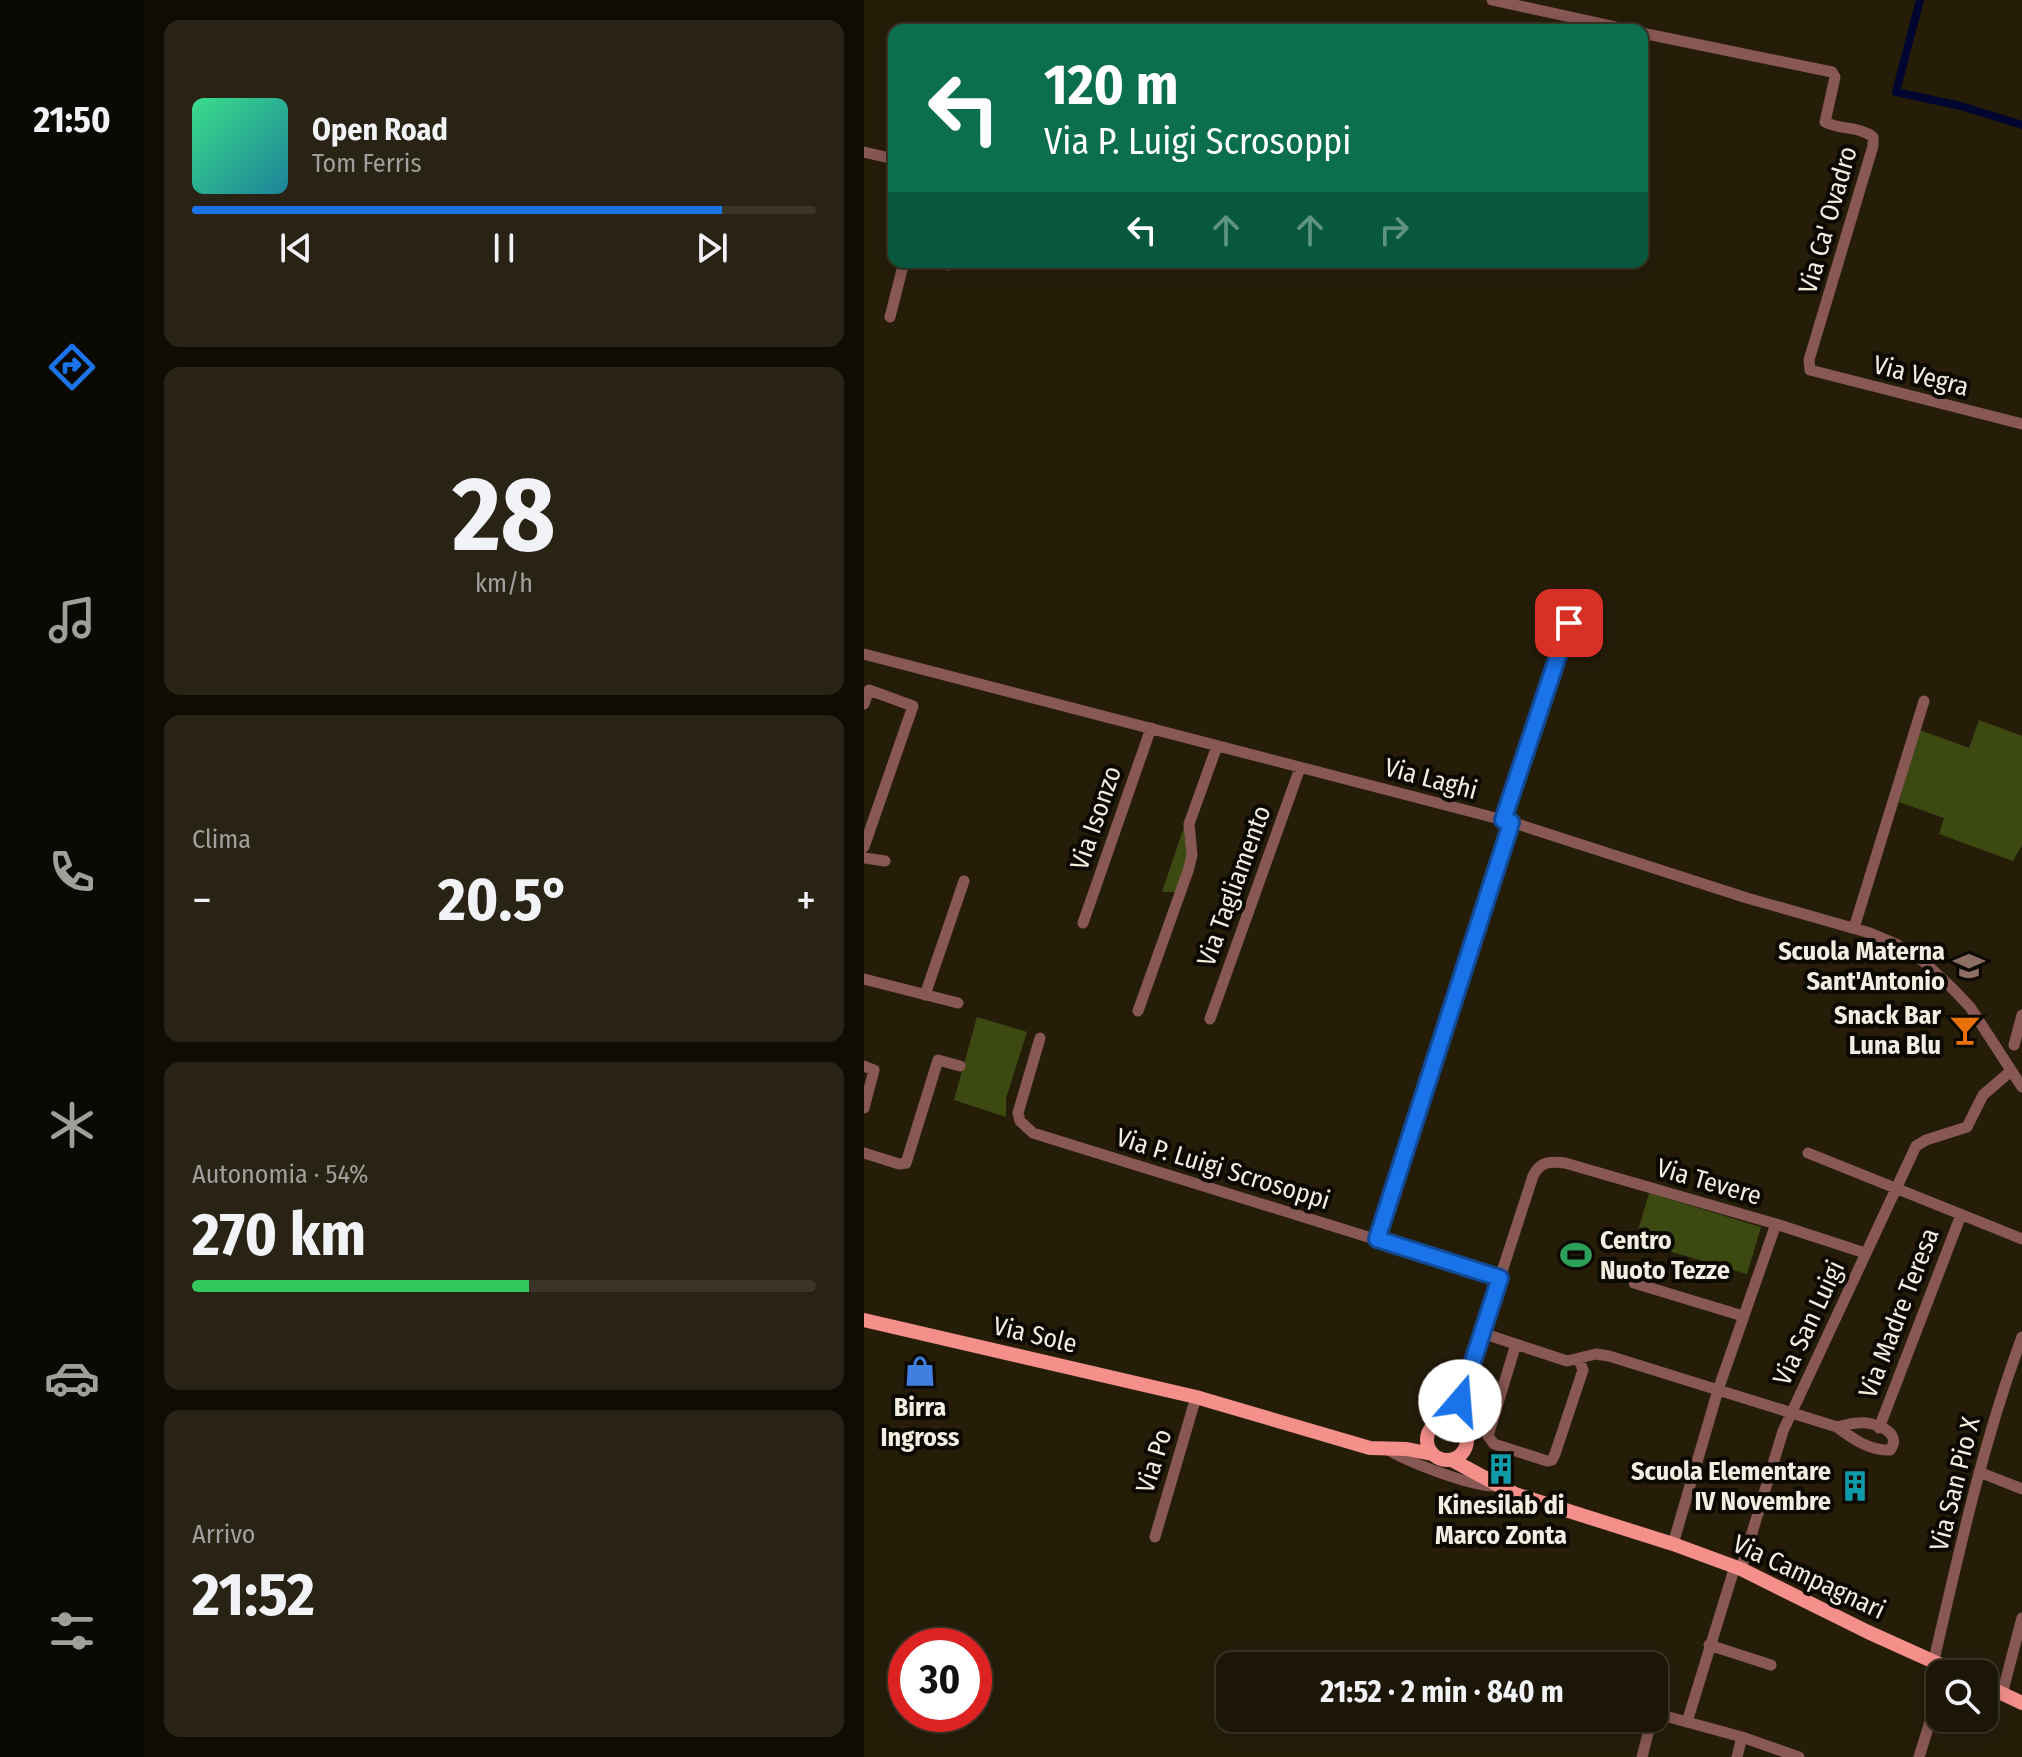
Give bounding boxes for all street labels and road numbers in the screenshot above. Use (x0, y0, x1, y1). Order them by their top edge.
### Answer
street label: Via Ca' Ovadro (1792, 143, 1864, 297)
street label: Via Vegra (1870, 349, 1972, 403)
street label: Via Laghi (1381, 752, 1481, 806)
street label: Via Isonzo (1064, 762, 1128, 874)
street label: Via Tagliamento (1191, 802, 1277, 970)
street label: Via P. Luigi Scrosoppi (1112, 1122, 1334, 1216)
street label: Via Tevere (1653, 1152, 1765, 1212)
street label: Via Madre Teresa (1852, 1224, 1946, 1402)
street label: Via San Luigi (1767, 1256, 1851, 1390)
street label: Via Sole (990, 1310, 1080, 1360)
street label: Via San Pio X (1923, 1414, 1987, 1554)
street label: Via Po (1130, 1425, 1178, 1497)
street label: Via Campagnari (1728, 1528, 1890, 1626)

